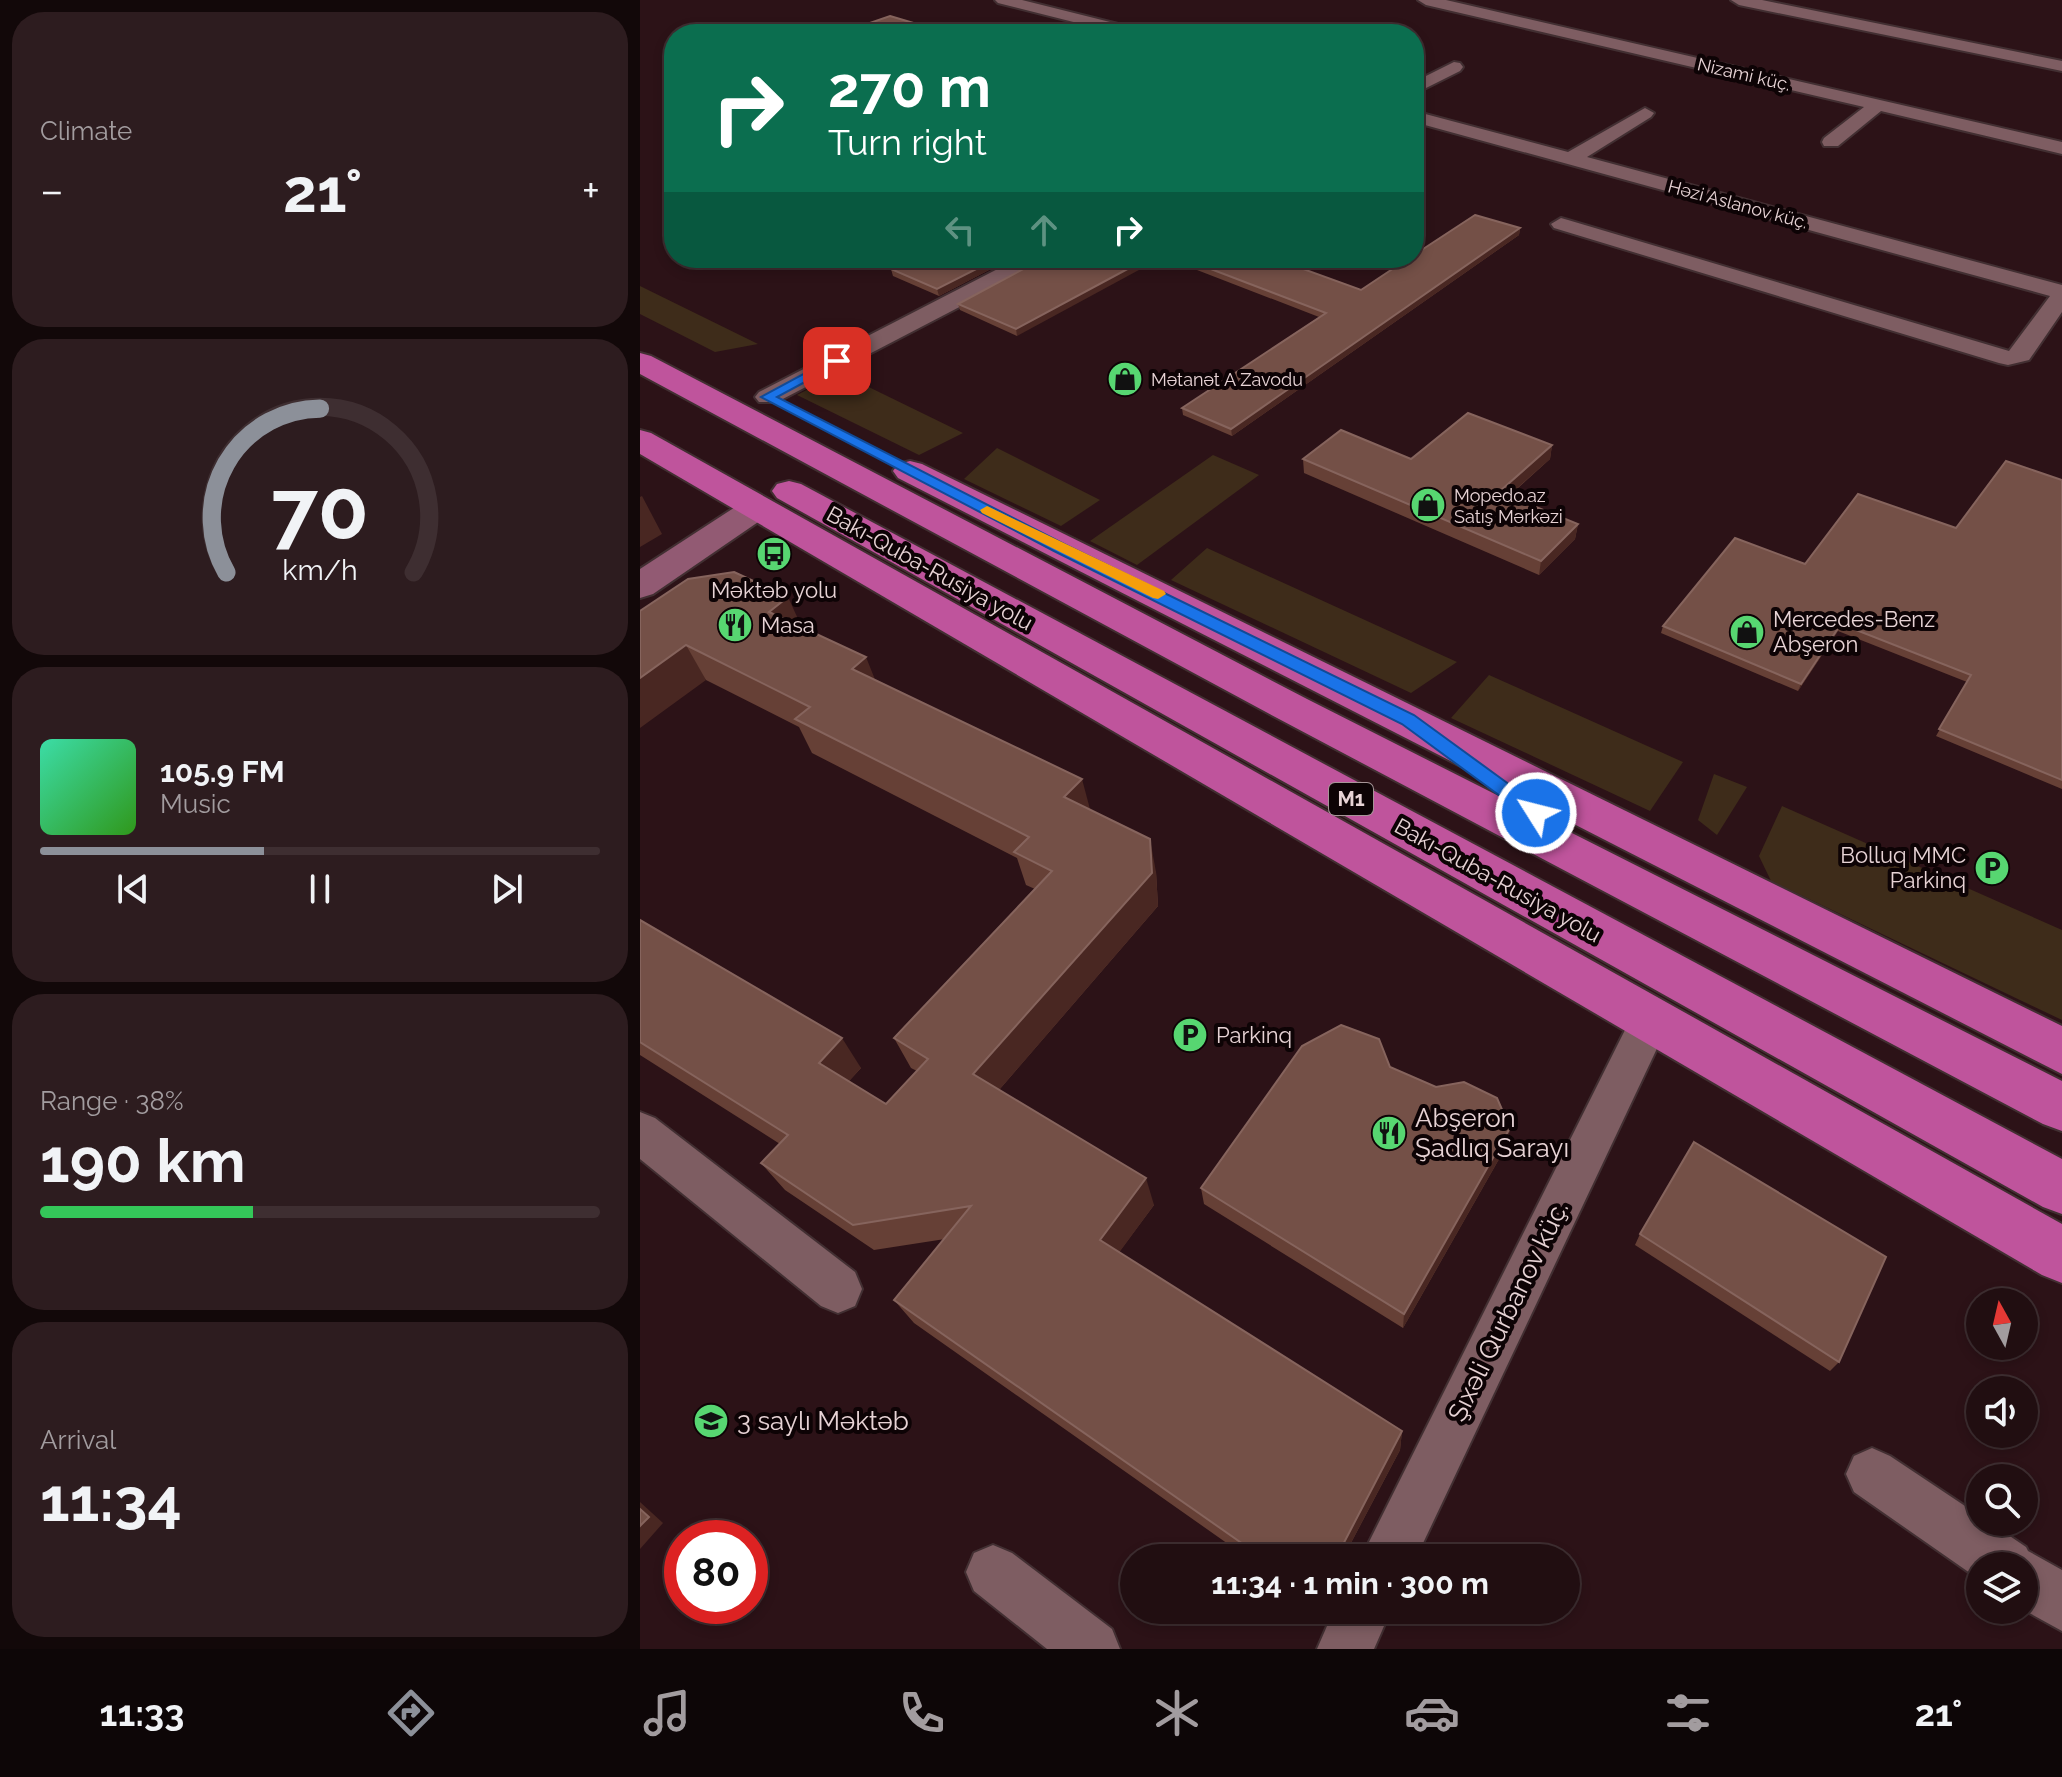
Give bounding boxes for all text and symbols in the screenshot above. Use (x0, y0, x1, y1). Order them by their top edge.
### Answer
street label: Nizami küç. (1695, 53, 1793, 95)
text: 270 m (828, 54, 991, 120)
icon: right (696, 56, 800, 160)
text: Climate (40, 116, 132, 146)
text: Turn right (828, 121, 987, 163)
text: 21° (283, 156, 362, 226)
text: − (40, 165, 64, 216)
text: + (582, 165, 600, 216)
street label: Həzi Aslanov küç. (1666, 175, 1810, 233)
icon: left (938, 208, 982, 252)
icon: ahead (1022, 208, 1066, 252)
icon: right (1106, 208, 1150, 252)
pin (803, 327, 871, 395)
icon: arrive (815, 339, 859, 383)
shop icon: Mətanət A Zavodu (1106, 360, 1144, 398)
place label: Mətanət A Zavodu (1151, 369, 1303, 390)
text: 70 (271, 461, 369, 558)
place label: Mopedo.az Satış Mərkəzi (1454, 485, 1563, 527)
shop icon: Mopedo.az Satış Mərkəzi (1409, 486, 1447, 524)
street label: Bakı-Quba-Rusiya yolu (822, 500, 1038, 636)
bus stop icon: Məktəb yolu (755, 535, 793, 573)
text: km/h (282, 553, 358, 587)
place label: Məktəb yolu (711, 577, 837, 603)
restaurant icon: Masa (716, 606, 754, 644)
place label: Mercedes-Benz Abşeron (1773, 606, 1935, 657)
place label: Masa (761, 612, 815, 638)
shop icon: Mercedes-Benz Abşeron (1728, 613, 1766, 651)
text: 105.9 FM (160, 754, 285, 789)
position arrow (1494, 771, 1578, 855)
road number: M1 (1329, 783, 1373, 815)
text: Music (160, 789, 231, 819)
street label: Bakı-Quba-Rusiya yolu (1390, 812, 1606, 948)
place label: Bolluq MMC Parkinq (1840, 842, 1966, 893)
parking icon: Bolluq MMC Parkinq (1973, 849, 2011, 887)
icon: previous (111, 867, 155, 911)
icon: pause (298, 867, 342, 911)
icon: next (485, 867, 529, 911)
parking icon: Parkinq (1171, 1016, 1209, 1054)
place label: Parkinq (1216, 1022, 1292, 1048)
text: Range · 38% (40, 1086, 183, 1116)
place label: Abşeron Şadlıq Sarayı (1415, 1103, 1569, 1163)
restaurant icon: Abşeron Şadlıq Sarayı (1370, 1114, 1408, 1152)
text: 190 km (40, 1126, 246, 1196)
street label: Şıxəli Qurbanov küç. (1442, 1196, 1574, 1426)
north arrow (1966, 1288, 2038, 1360)
map controls (1966, 1288, 2038, 1624)
button: sound (1966, 1376, 2038, 1448)
school or university icon: 3 saylı Məktəb (692, 1402, 730, 1440)
place label: 3 saylı Məktəb (737, 1406, 909, 1436)
text: Arrival (40, 1425, 116, 1455)
button: search (1966, 1464, 2038, 1536)
text: 11:34 (40, 1465, 182, 1535)
speed limit sign: 80 (664, 1520, 768, 1624)
button: layers (1966, 1552, 2038, 1624)
text: 11:34 · 1 min · 300 m (1211, 1566, 1489, 1601)
icon: directions (383, 1685, 439, 1741)
icon: music (639, 1685, 695, 1741)
icon: phone (894, 1685, 950, 1741)
icon: climate (1149, 1685, 1205, 1741)
icon: car (1404, 1685, 1460, 1741)
icon: filters (1660, 1685, 1716, 1741)
text: 11:33 (100, 1692, 184, 1734)
text: 21° (1915, 1692, 1962, 1734)

